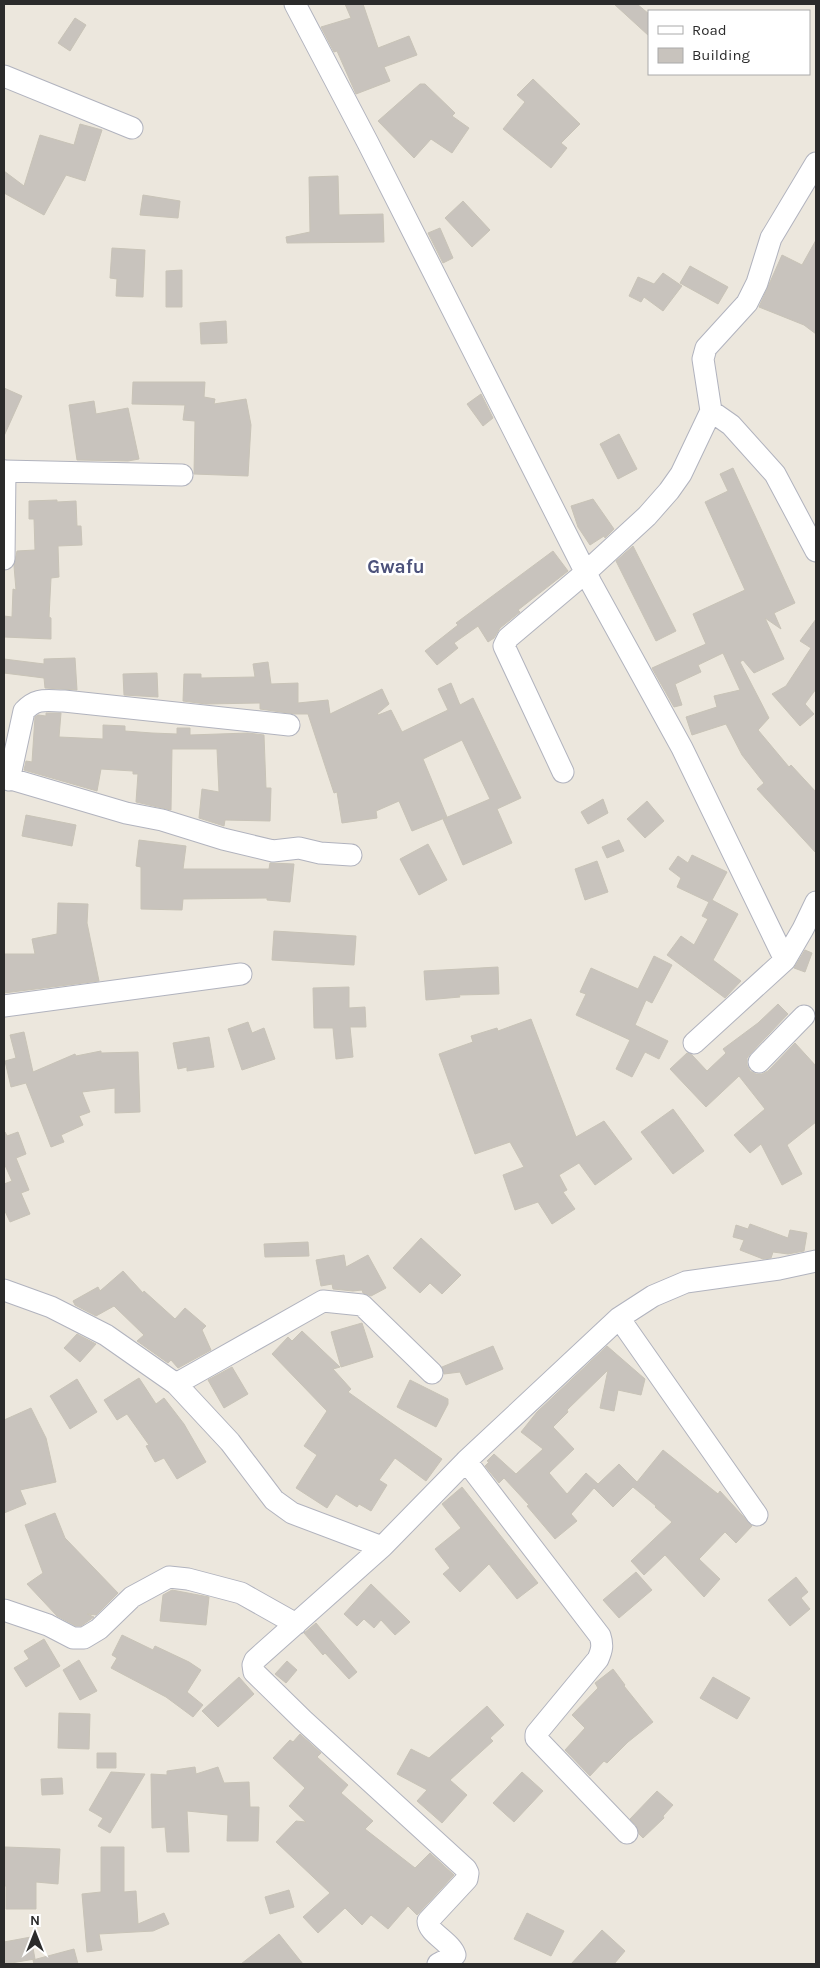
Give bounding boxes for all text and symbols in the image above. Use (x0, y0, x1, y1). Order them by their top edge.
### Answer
legend (648, 10, 810, 75)
text: Road (692, 21, 727, 39)
text: Building (692, 46, 750, 64)
district label: Gwafu (367, 556, 425, 578)
north arrow (10, 1908, 60, 1958)
text: N (30, 1912, 40, 1929)

